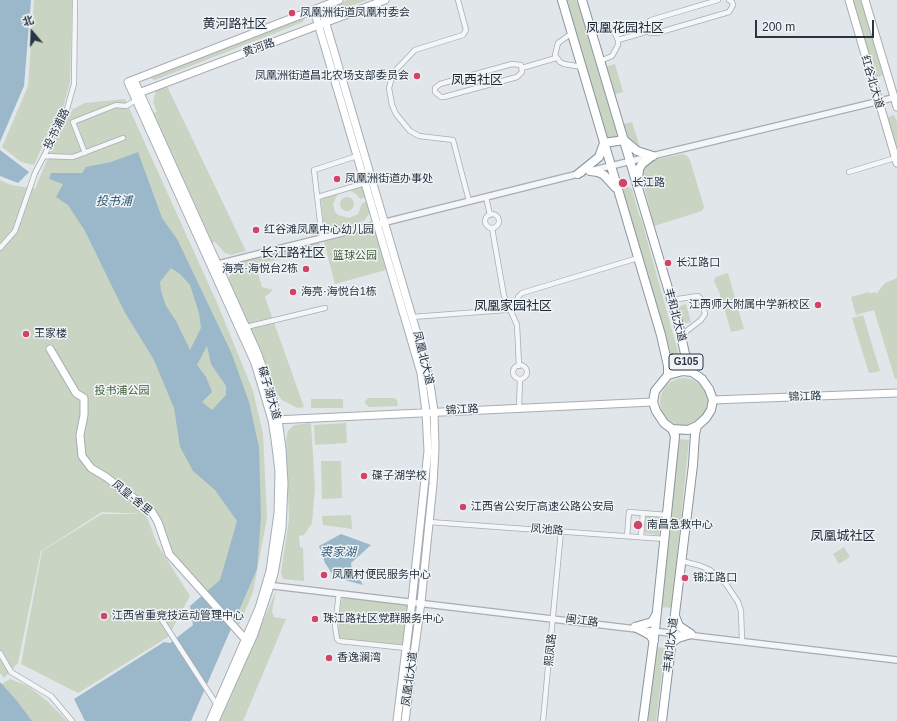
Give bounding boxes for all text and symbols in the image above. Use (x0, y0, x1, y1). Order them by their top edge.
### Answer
place label: 凤凰洲街道凤凰村委会 (300, 6, 410, 20)
marker: 凤凰洲街道凤凰村委会 (287, 8, 297, 18)
north arrow (12, 12, 52, 52)
scale bar (757, 12, 876, 38)
text: 北 (21, 13, 35, 28)
district label: 黄河路社区 (203, 16, 267, 32)
district label: 凤凰花园社区 (586, 20, 664, 36)
text: 200 m (762, 20, 795, 34)
street label: 黄河路 (241, 36, 277, 60)
street label: 红谷北大道 (858, 54, 886, 110)
place label: 凤凰洲街道昌北农场支部委员会 (255, 69, 409, 83)
marker: 凤凰洲街道昌北农场支部委员会 (412, 71, 422, 81)
district label: 凤西社区 (451, 72, 503, 88)
street label: 投书浦路 (41, 106, 73, 152)
place label: 凤凰洲街道办事处 (345, 172, 433, 186)
marker: 凤凰洲街道办事处 (332, 174, 342, 184)
place label: 长江路 (632, 176, 665, 190)
marker: 长江路 (617, 177, 629, 189)
water label: 投书浦 (96, 195, 132, 209)
place label: 红谷滩凤凰中心幼儿园 (264, 223, 374, 237)
marker: 红谷滩凤凰中心幼儿园 (251, 225, 261, 235)
district label: 长江路社区 (261, 245, 325, 261)
park label: 篮球公园 (333, 249, 377, 263)
place label: 长江路口 (676, 256, 720, 270)
marker: 长江路口 (663, 258, 673, 268)
place label: 海亮·海悦台2栋 (222, 262, 298, 276)
marker: 海亮·海悦台2栋 (301, 264, 311, 274)
place label: 海亮·海悦台1栋 (301, 285, 377, 299)
marker: 海亮·海悦台1栋 (288, 287, 298, 297)
street label: 丰和北大道 (662, 287, 688, 343)
district label: 凤凰家园社区 (474, 298, 552, 314)
place label: 江西师大附属中学新校区 (689, 298, 810, 312)
marker: 江西师大附属中学新校区 (813, 300, 823, 310)
place label: 王家楼 (34, 327, 67, 341)
marker: 王家楼 (21, 329, 31, 339)
street label: 凤凰北大道 (410, 330, 436, 386)
road number: G105 (669, 354, 703, 370)
street label: 碟子湖大道 (255, 365, 283, 421)
park label: 投书浦公园 (95, 384, 149, 398)
street label: 锦江路 (788, 390, 822, 404)
street label: 锦江路 (445, 403, 479, 417)
place label: 碟子湖学校 (372, 469, 427, 483)
marker: 碟子湖学校 (359, 471, 369, 481)
street label: 凤皇-舍里 (109, 478, 155, 518)
place label: 江西省公安厅高速公路公安局 (471, 500, 614, 514)
marker: 江西省公安厅高速公路公安局 (458, 502, 468, 512)
place label: 南昌急救中心 (647, 518, 713, 532)
marker: 南昌急救中心 (632, 519, 644, 531)
street label: 凤池路 (530, 522, 564, 538)
district label: 凤凰城社区 (811, 528, 875, 544)
water label: 裘家湖 (320, 546, 356, 560)
place label: 凤凰村便民服务中心 (332, 568, 431, 582)
marker: 凤凰村便民服务中心 (319, 570, 329, 580)
place label: 锦江路口 (693, 571, 737, 585)
marker: 锦江路口 (680, 573, 690, 583)
place label: 江西省重竞技运动管理中心 (112, 609, 244, 623)
marker: 江西省重竞技运动管理中心 (99, 611, 109, 621)
place label: 珠江路社区党群服务中心 (323, 612, 444, 626)
street label: 闽江路 (565, 612, 599, 630)
marker: 珠江路社区党群服务中心 (310, 614, 320, 624)
street label: 丰和北大道 (661, 617, 681, 673)
street label: 熙凤路 (543, 633, 559, 667)
place label: 香逸澜湾 (337, 651, 381, 665)
street label: 凤凰北大道 (400, 651, 420, 707)
marker: 香逸澜湾 (324, 653, 334, 663)

